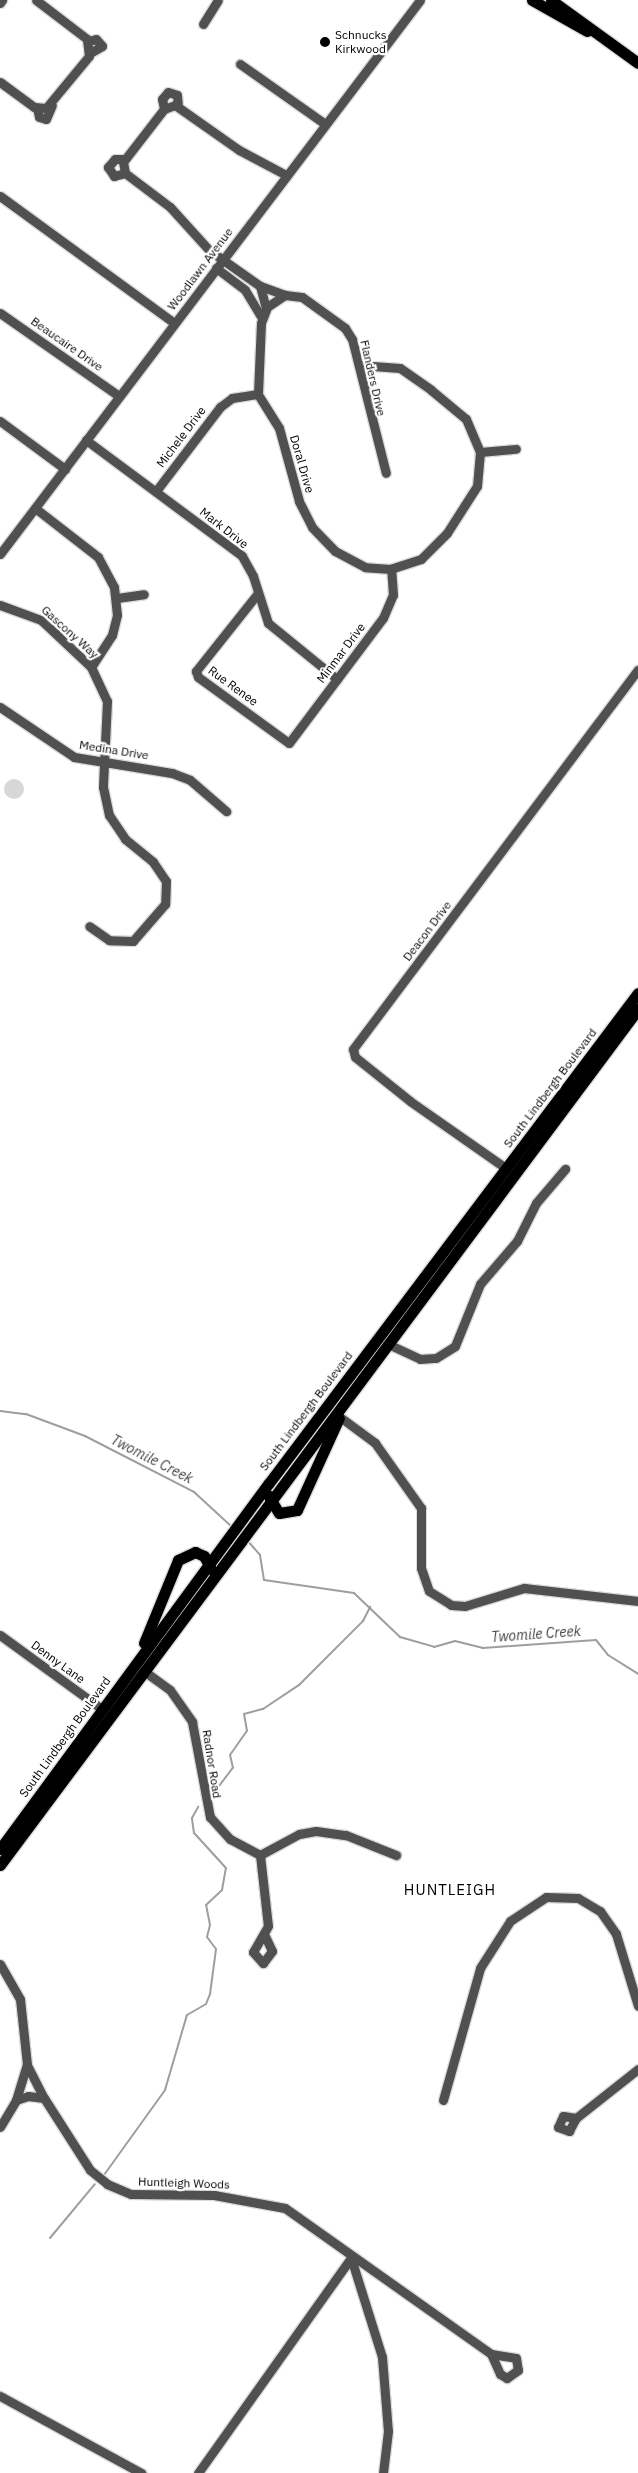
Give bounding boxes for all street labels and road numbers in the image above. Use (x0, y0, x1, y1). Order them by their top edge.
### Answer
street label: Woodlawn Avenue (164, 225, 236, 313)
street label: Beaucaire Drive (28, 314, 106, 374)
street label: Flanders Drive (357, 339, 389, 417)
street label: Michele Drive (153, 404, 209, 470)
street label: Doral Drive (287, 433, 317, 495)
street label: Mark Drive (197, 505, 251, 551)
street label: Gascony Way (39, 603, 101, 661)
street label: Minmar Drive (314, 620, 368, 686)
street label: Rue Renee (205, 663, 261, 709)
street label: Medina Drive (78, 737, 150, 763)
street label: Deacon Drive (400, 898, 454, 964)
street label: South Lindbergh Boulevard (500, 1026, 600, 1150)
street label: South Lindbergh Boulevard (256, 1349, 356, 1473)
street label: Denny Lane (28, 1638, 88, 1686)
street label: South Lindbergh Boulevard (16, 1674, 114, 1800)
street label: Radnor Road (199, 1729, 225, 1799)
street label: Huntleigh Woods (138, 2174, 230, 2192)

